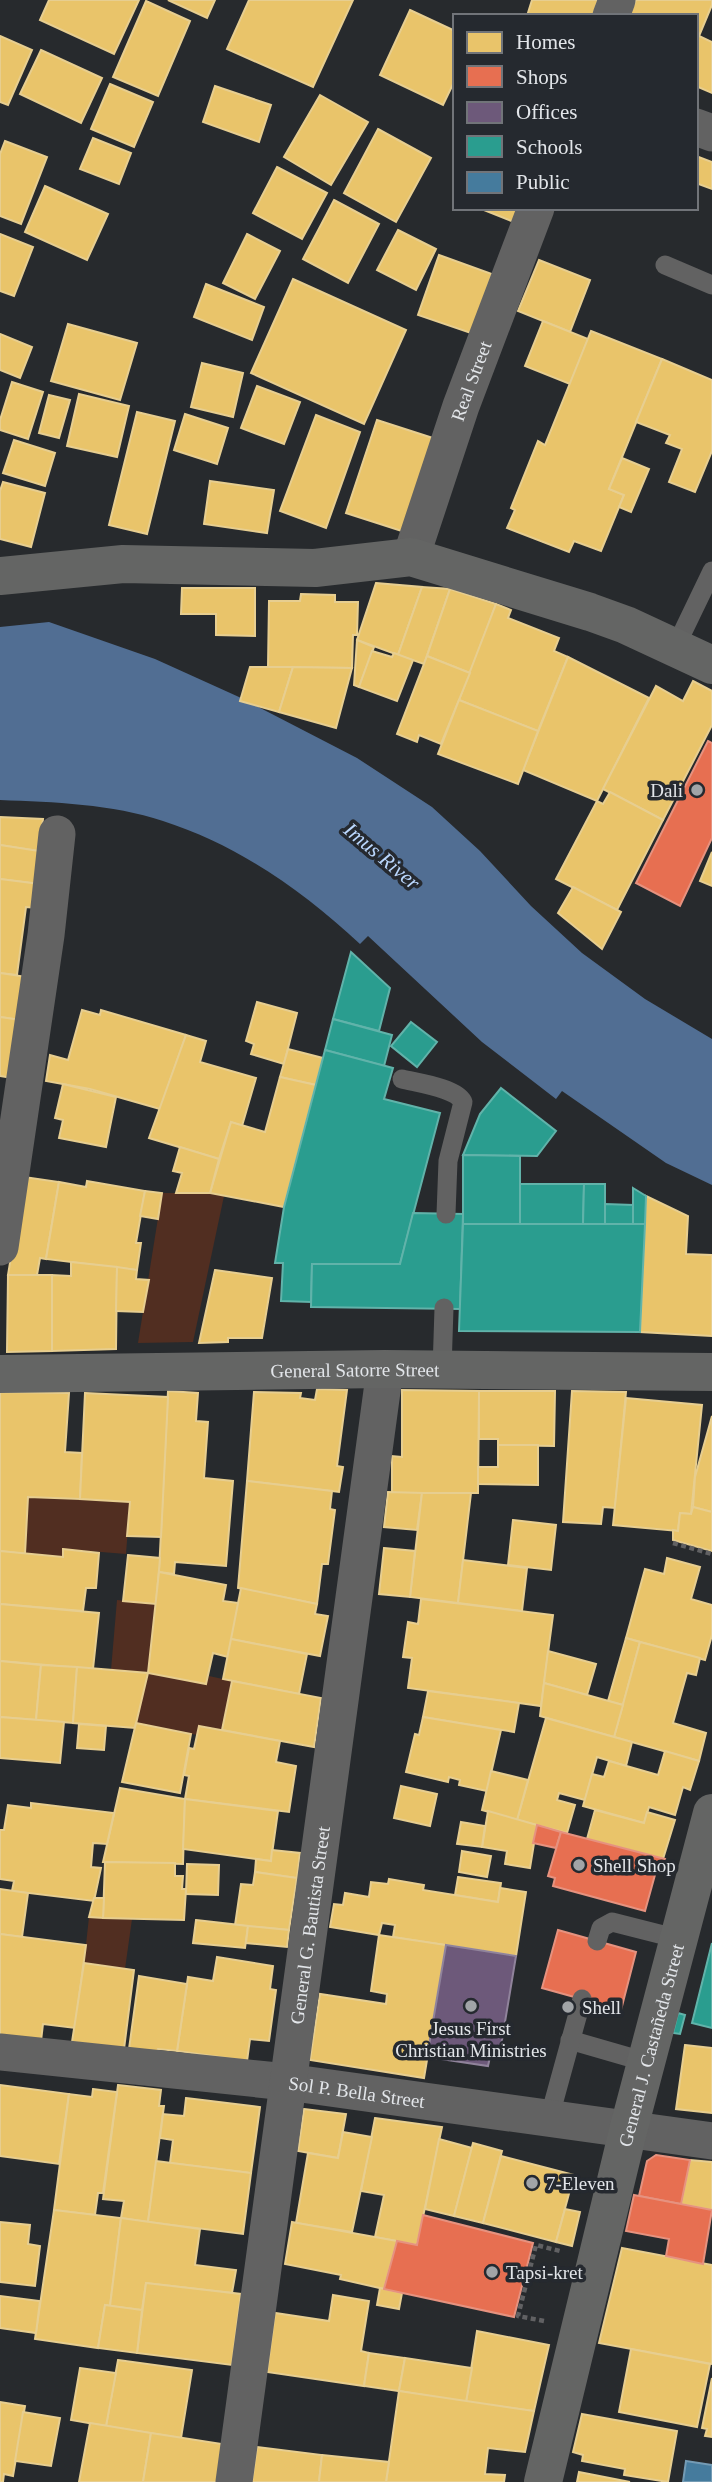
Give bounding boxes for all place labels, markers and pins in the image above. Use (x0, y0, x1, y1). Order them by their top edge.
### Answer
place label: Dali (650, 780, 683, 801)
marker: Dali (689, 782, 705, 798)
place label: Shell Shop (593, 1855, 676, 1876)
marker: Shell Shop (571, 1857, 587, 1873)
place label: Shell (582, 1997, 621, 2018)
marker: Jesus First Christian Ministries (463, 1998, 479, 2014)
marker: Shell (560, 1999, 576, 2015)
place label: Jesus First Christian Ministries (395, 2018, 547, 2061)
place label: 7-Eleven (546, 2173, 615, 2194)
marker: 7-Eleven (524, 2175, 540, 2191)
place label: Tapsi-kret (506, 2262, 583, 2283)
marker: Tapsi-kret (484, 2264, 500, 2280)

